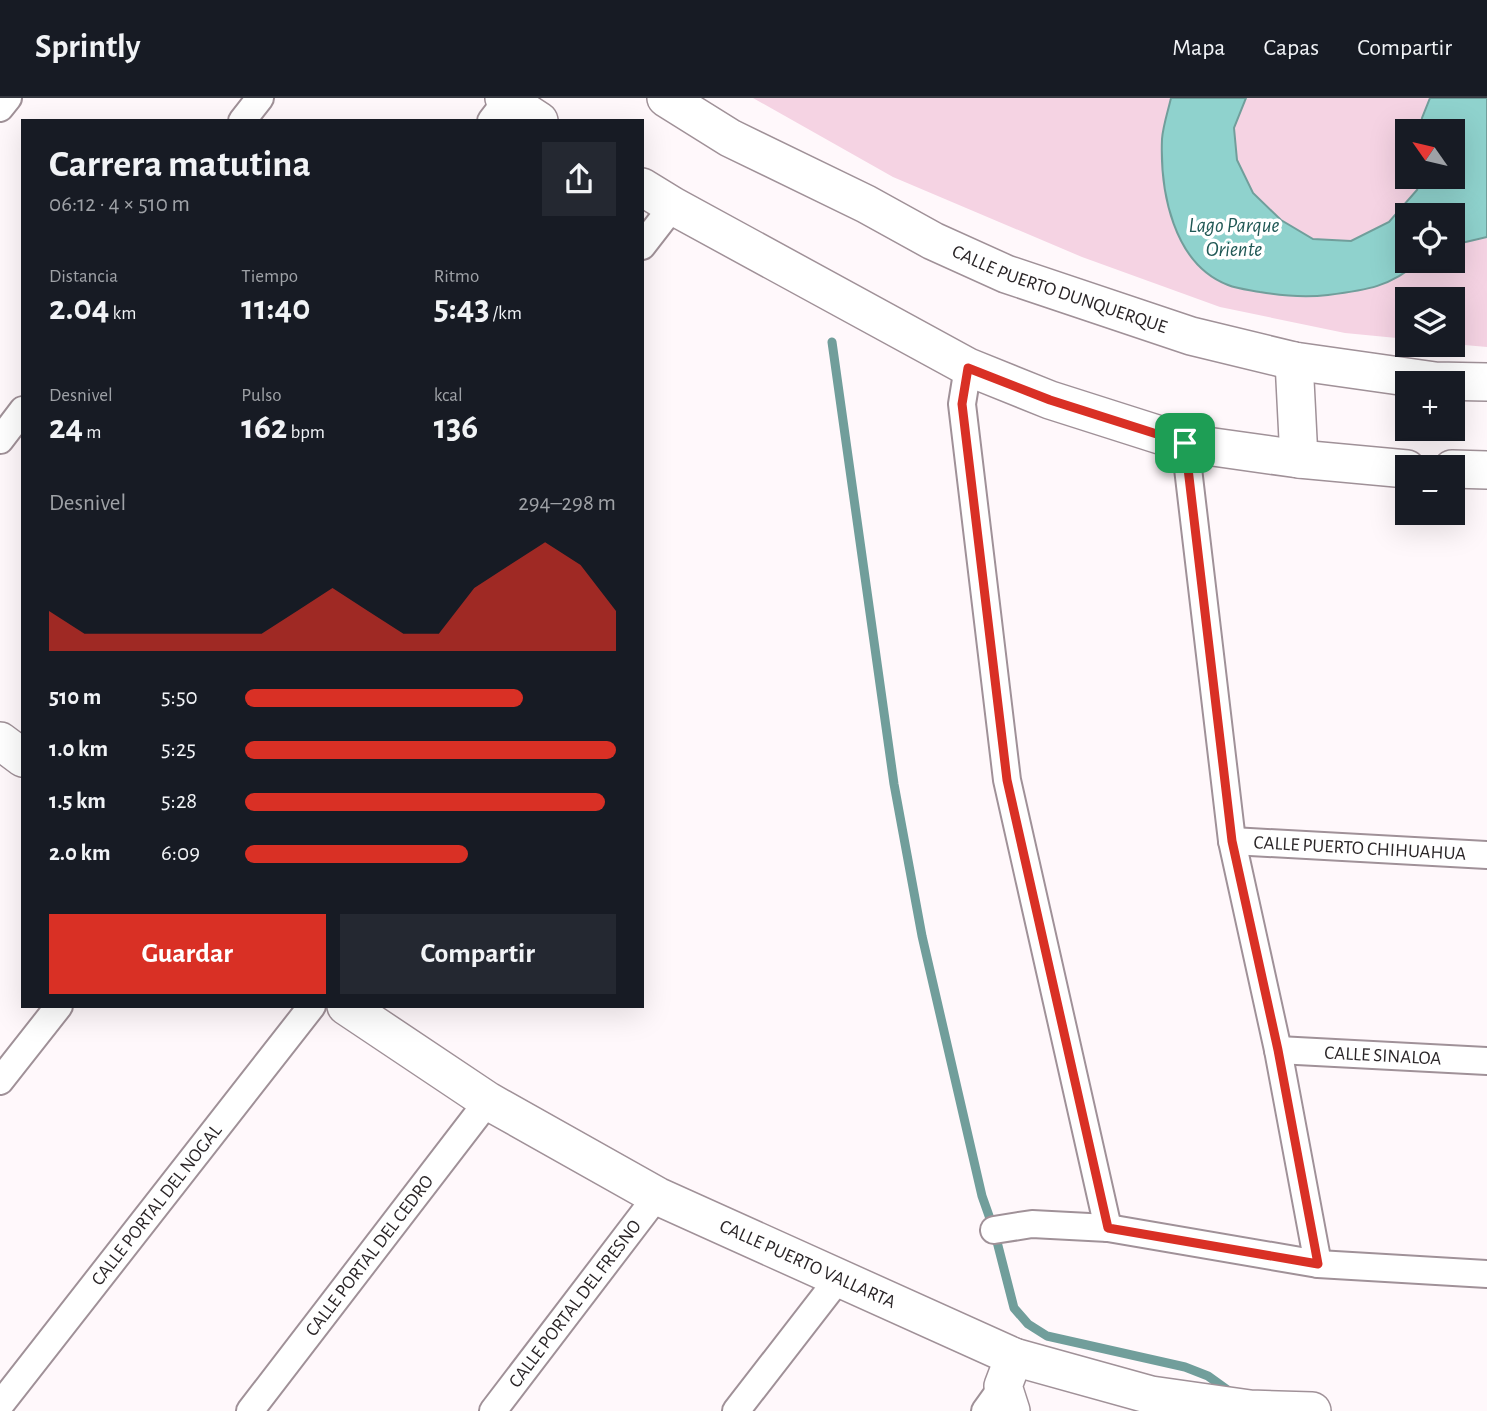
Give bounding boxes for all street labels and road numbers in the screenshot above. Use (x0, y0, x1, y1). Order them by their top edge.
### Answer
street label: CALLE PUERTO DUNQUERQUE (949, 241, 1170, 337)
street label: CALLE PUERTO CHIHUAHUA (1253, 833, 1467, 863)
street label: CALLE SINALOA (1324, 1043, 1442, 1068)
street label: CALLE PORTAL DEL NOGAL (88, 1121, 225, 1289)
street label: CALLE PORTAL DEL CEDRO (302, 1171, 437, 1340)
street label: CALLE PORTAL DEL FRESNO (505, 1216, 645, 1391)
street label: CALLE PUERTO VALLARTA (717, 1216, 899, 1312)

